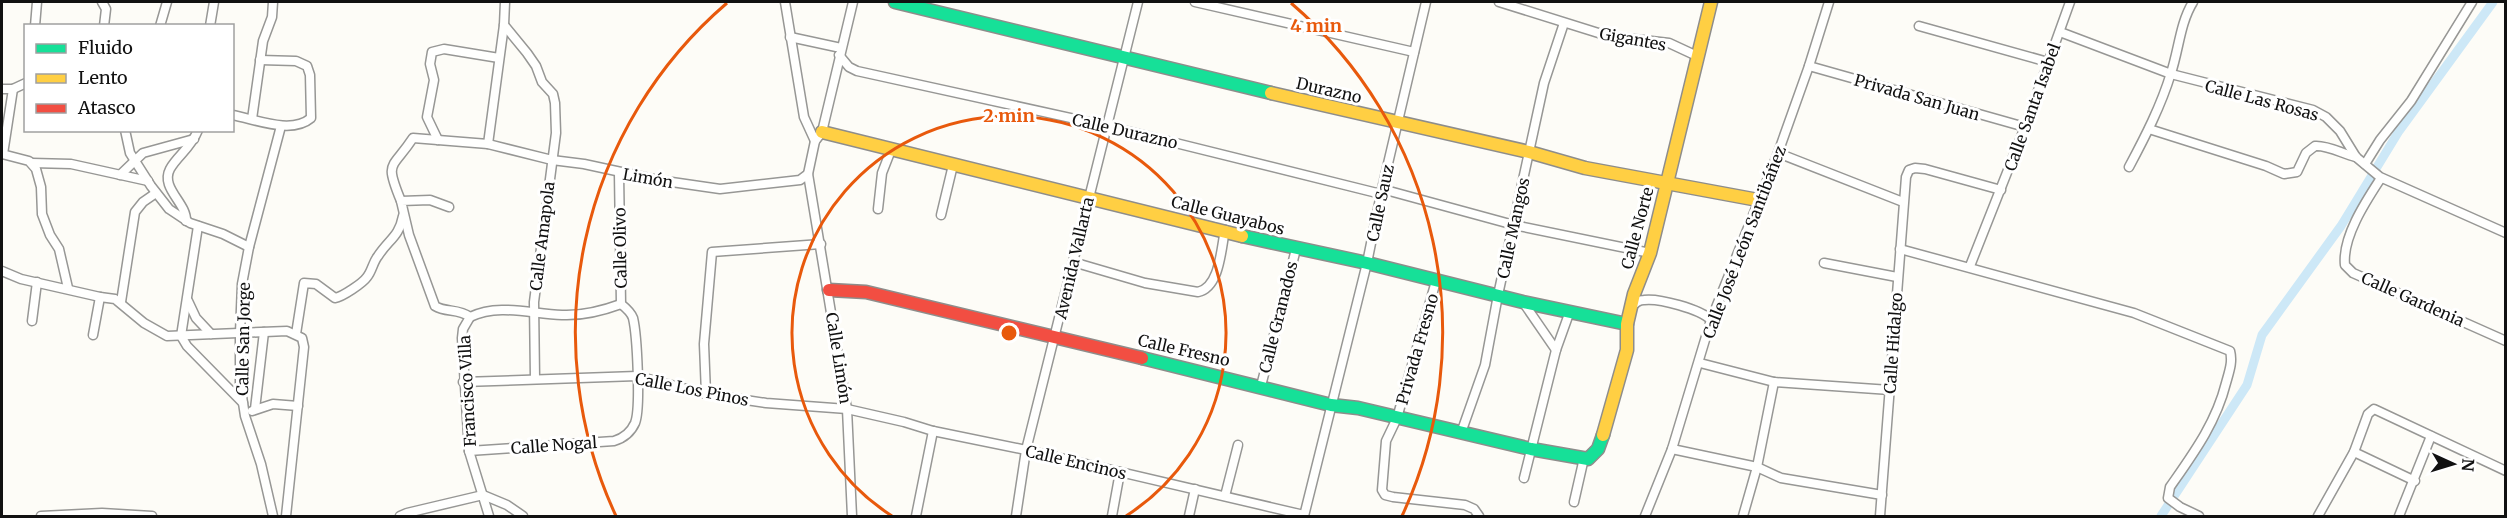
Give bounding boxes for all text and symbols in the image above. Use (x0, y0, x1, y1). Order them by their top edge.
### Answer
text: 4 min (1290, 14, 1342, 37)
street label: Gigantes (1598, 23, 1668, 55)
legend (24, 24, 234, 132)
text: Fluido (78, 36, 133, 59)
street label: Calle Santa Isabel (2000, 40, 2064, 174)
text: Lento (78, 66, 128, 89)
street label: Privada San Juan (1852, 70, 1982, 125)
street label: Durazno (1294, 73, 1364, 107)
street label: Calle Las Rosas (2203, 75, 2321, 125)
text: Atasco (77, 96, 136, 119)
text: 2 min (983, 104, 1035, 127)
street label: Calle Durazno (1070, 109, 1180, 153)
street label: Calle José León Santibáñez (1698, 143, 1790, 341)
street label: Calle Sauz (1362, 162, 1398, 243)
street label: Limón (621, 164, 675, 192)
street label: Calle Mangos (1493, 175, 1534, 280)
street label: Calle Amapola (525, 180, 559, 292)
street label: Calle Norte (1616, 185, 1658, 271)
street label: Calle Guayabos (1169, 191, 1287, 239)
street label: Avenida Vallarta (1050, 195, 1098, 322)
street label: Calle Olivo (609, 207, 631, 289)
street label: Calle Granados (1254, 259, 1302, 375)
street label: Calle Gardenia (2358, 267, 2468, 331)
street label: Calle San Jorge (232, 282, 254, 396)
street label: Privada Fresno (1392, 291, 1442, 407)
street label: Calle Hidalgo (1879, 292, 1907, 394)
street label: Calle Limón (822, 311, 856, 405)
centre of rings (999, 323, 1019, 343)
street label: Calle Fresno (1136, 330, 1232, 370)
street label: Francisco Villa (454, 334, 480, 447)
street label: Calle Los Pinos (633, 368, 751, 410)
street label: Calle Nogal (510, 432, 598, 458)
north arrow (2423, 434, 2483, 494)
street label: Calle Encinos (1024, 441, 1129, 483)
text: N (2458, 458, 2478, 472)

